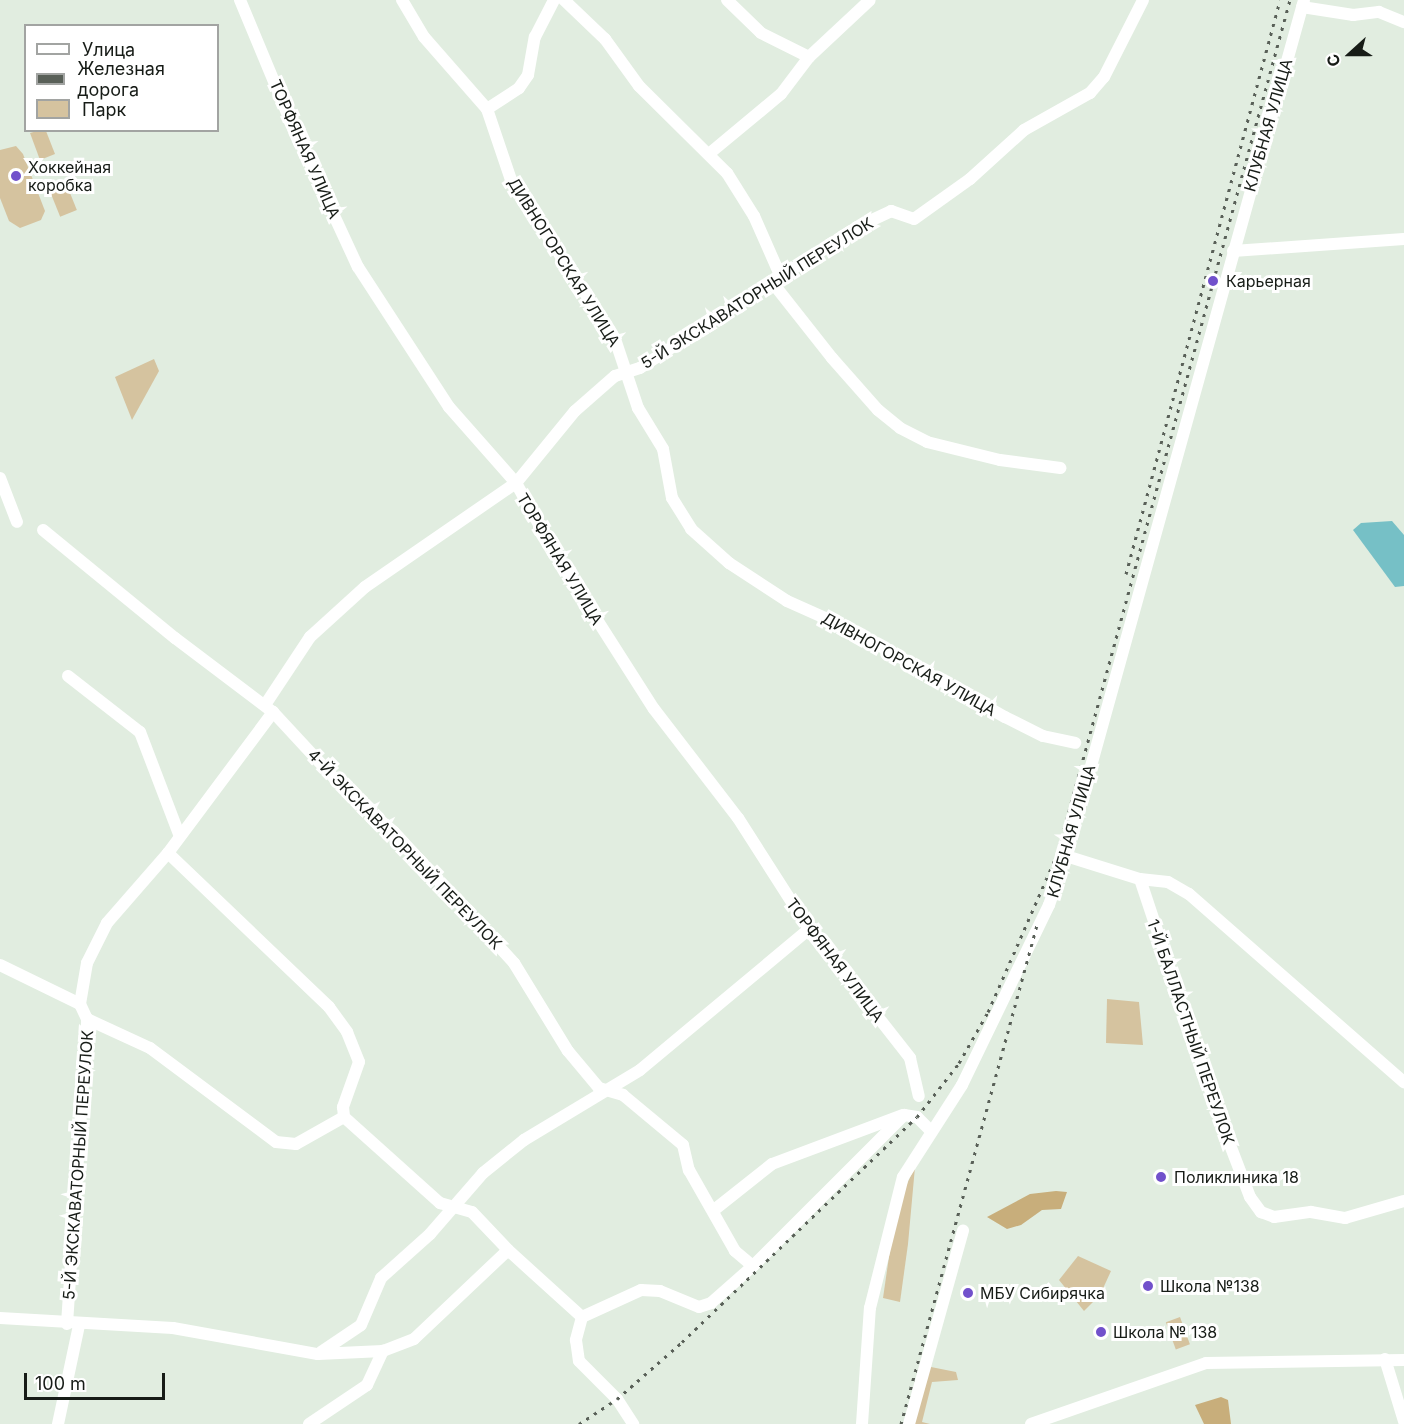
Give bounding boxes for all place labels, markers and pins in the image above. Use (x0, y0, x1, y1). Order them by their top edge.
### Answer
place label: Хоккейная коробка (28, 157, 111, 195)
marker: Хоккейная коробка (9, 169, 23, 183)
place label: Карьерная (1226, 271, 1311, 291)
marker: Карьерная (1204, 272, 1222, 290)
place label: Поликлиника 18 (1174, 1167, 1299, 1187)
marker: Поликлиника 18 (1152, 1168, 1170, 1186)
place label: Школа №138 (1160, 1276, 1260, 1296)
marker: Школа №138 (1141, 1279, 1155, 1293)
place label: МБУ Сибирячка (980, 1283, 1105, 1303)
marker: МБУ Сибирячка (961, 1286, 975, 1300)
place label: Школа № 138 (1113, 1322, 1217, 1342)
marker: Школа № 138 (1094, 1325, 1108, 1339)

